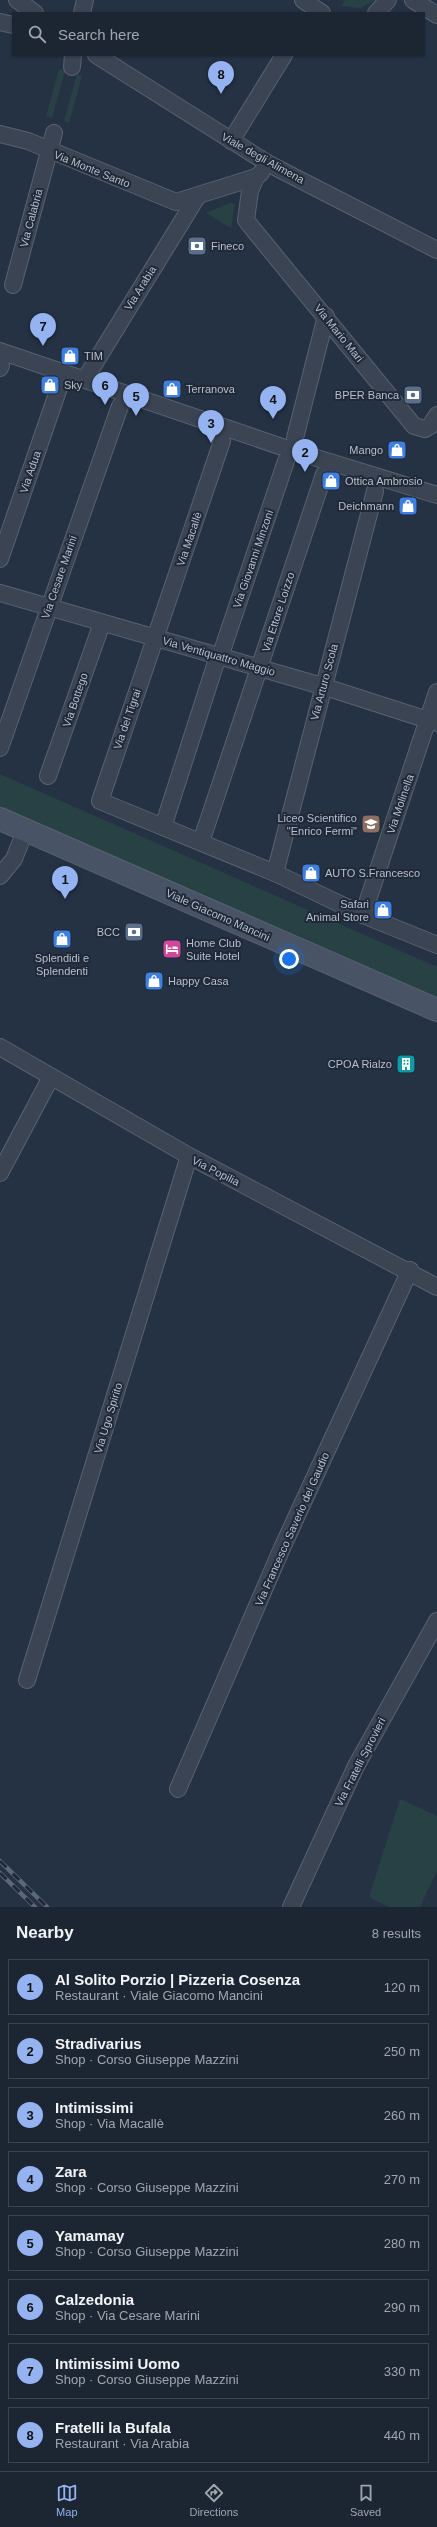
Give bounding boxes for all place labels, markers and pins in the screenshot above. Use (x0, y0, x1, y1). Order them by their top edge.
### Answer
pin: 8 (208, 61, 234, 94)
bank icon: Fineco (186, 235, 208, 257)
place label: Fineco (211, 240, 244, 252)
pin: 7 (30, 313, 56, 346)
shop icon: TIM (59, 345, 81, 367)
place label: TIM (84, 350, 103, 362)
pin: 6 (92, 372, 118, 405)
shop icon: Sky (39, 374, 61, 396)
shop icon: Terranova (161, 378, 183, 400)
place label: Sky (64, 379, 83, 391)
pin: 5 (123, 383, 149, 416)
place label: Terranova (186, 383, 236, 395)
bank icon: BPER Banca (402, 384, 424, 406)
pin: 4 (260, 386, 286, 419)
place label: BPER Banca (335, 389, 400, 401)
pin: 3 (198, 410, 224, 443)
pin: 2 (292, 439, 318, 472)
shop icon: Mango (386, 439, 408, 461)
place label: Mango (349, 444, 383, 456)
shop icon: Ottica Ambrosio (320, 470, 342, 492)
place label: Ottica Ambrosio (345, 475, 423, 487)
shop icon: Deichmann (397, 495, 419, 517)
place label: Deichmann (338, 500, 394, 512)
place label: Liceo Scientifico "Enrico Fermi" (278, 812, 357, 837)
school or university icon: Liceo Scientifico "Enrico Fermi" (360, 813, 382, 835)
shop icon: AUTO S.Francesco (300, 862, 322, 884)
pin: 1 (52, 866, 78, 899)
place label: AUTO S.Francesco (325, 867, 420, 879)
place label: Safari Animal Store (306, 898, 369, 923)
shop icon: Safari Animal Store (372, 899, 394, 921)
bank icon: BCC (123, 921, 145, 943)
place label: BCC (97, 926, 120, 938)
shop icon: Splendidi e Splendenti (51, 928, 73, 950)
place label: Home Club Suite Hotel (186, 937, 241, 962)
hotel icon: Home Club Suite Hotel (161, 938, 183, 960)
place label: Splendidi e Splendenti (35, 952, 89, 977)
shop icon: Happy Casa (143, 970, 165, 992)
place label: Happy Casa (168, 975, 229, 987)
building icon: CPOA Rialzo (395, 1053, 417, 1075)
place label: CPOA Rialzo (328, 1058, 392, 1070)

